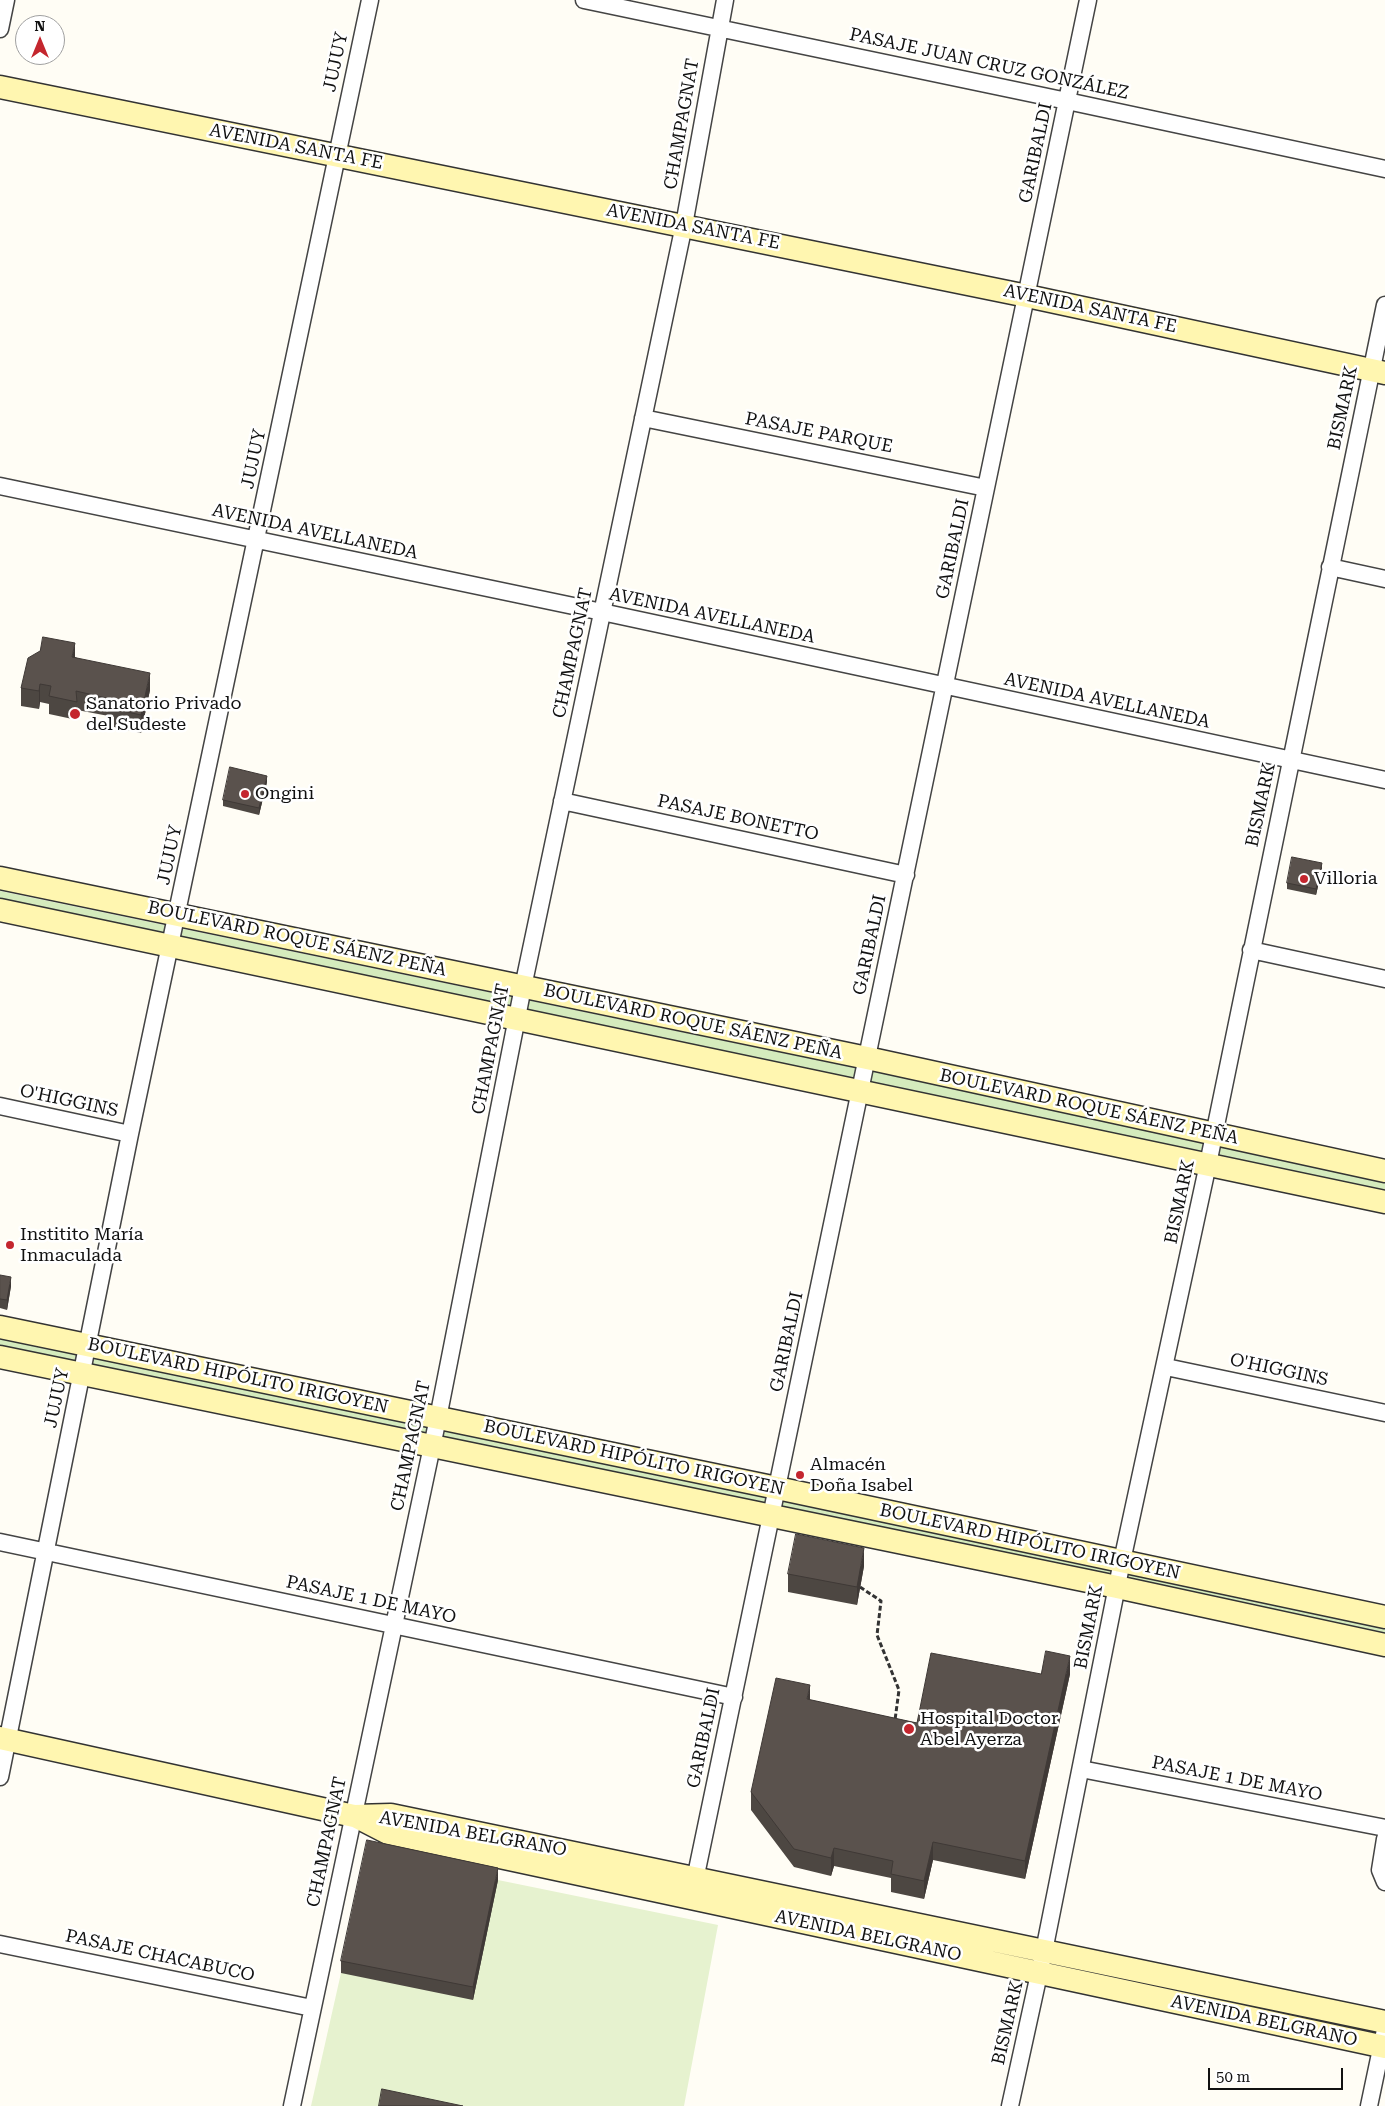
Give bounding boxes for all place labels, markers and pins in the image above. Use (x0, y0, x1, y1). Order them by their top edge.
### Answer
place label: Sanatorio Privado del Sudeste (86, 693, 242, 736)
marker: Sanatorio Privado del Sudeste (68, 707, 82, 721)
place label: Ongini (255, 783, 314, 805)
marker: Ongini (239, 788, 251, 800)
place label: Villoria (1314, 868, 1377, 890)
marker: Villoria (1298, 873, 1310, 885)
place label: Institito María Inmaculada (20, 1224, 144, 1266)
marker: Institito María Inmaculada (4, 1239, 16, 1251)
place label: Almacén Doña Isabel (810, 1454, 913, 1496)
marker: Almacén Doña Isabel (794, 1469, 806, 1481)
place label: Hospital Doctor Abel Ayerza (920, 1708, 1058, 1750)
marker: Hospital Doctor Abel Ayerza (902, 1722, 916, 1736)

